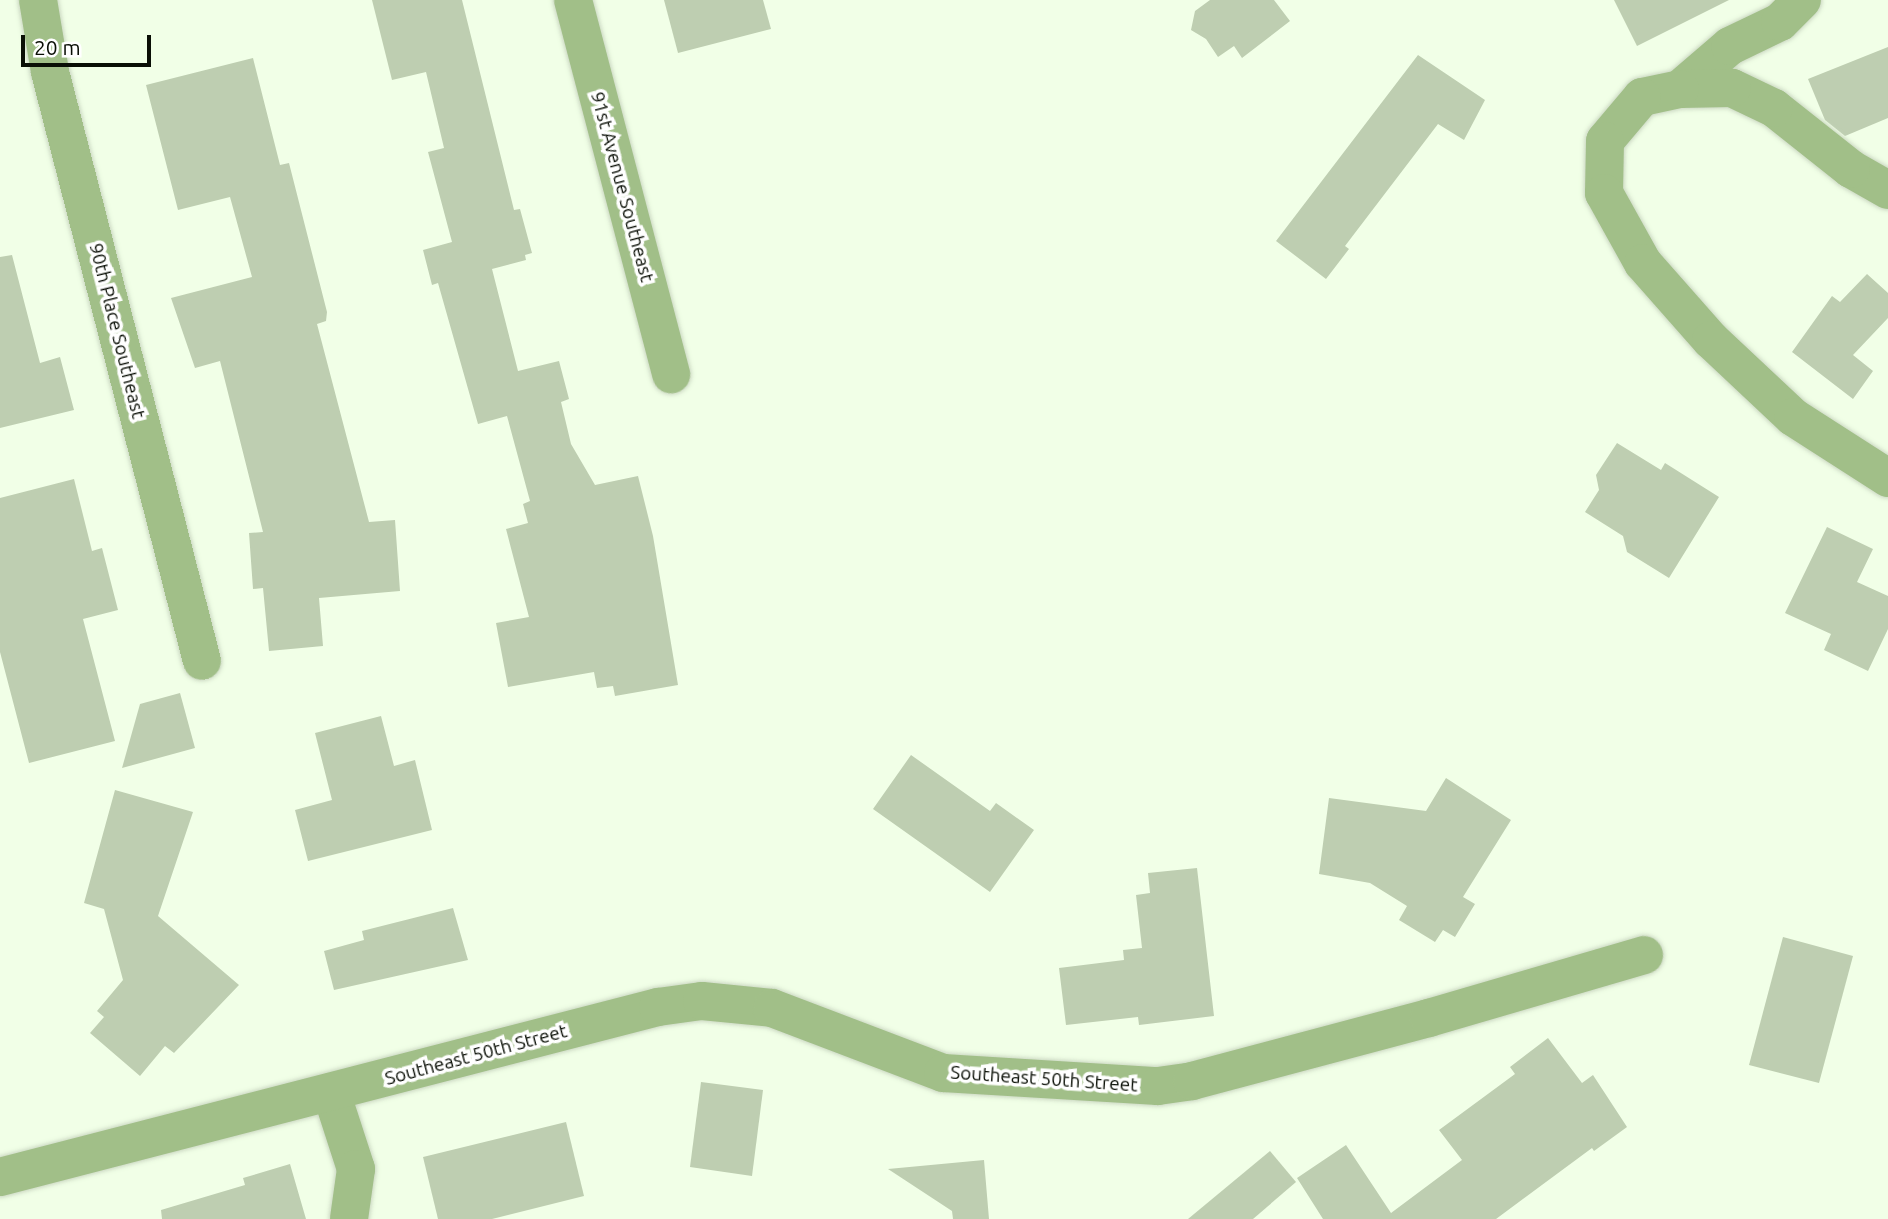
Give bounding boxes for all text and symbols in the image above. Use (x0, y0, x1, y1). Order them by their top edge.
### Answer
scale bar (24, 21, 154, 65)
text: 20 m (34, 35, 81, 59)
street label: 91st Avenue Southeast (586, 89, 658, 285)
street label: 90th Place Southeast (84, 241, 150, 421)
street label: Southeast 50th Street (382, 1020, 570, 1090)
street label: Southeast 50th Street (950, 1061, 1138, 1097)

